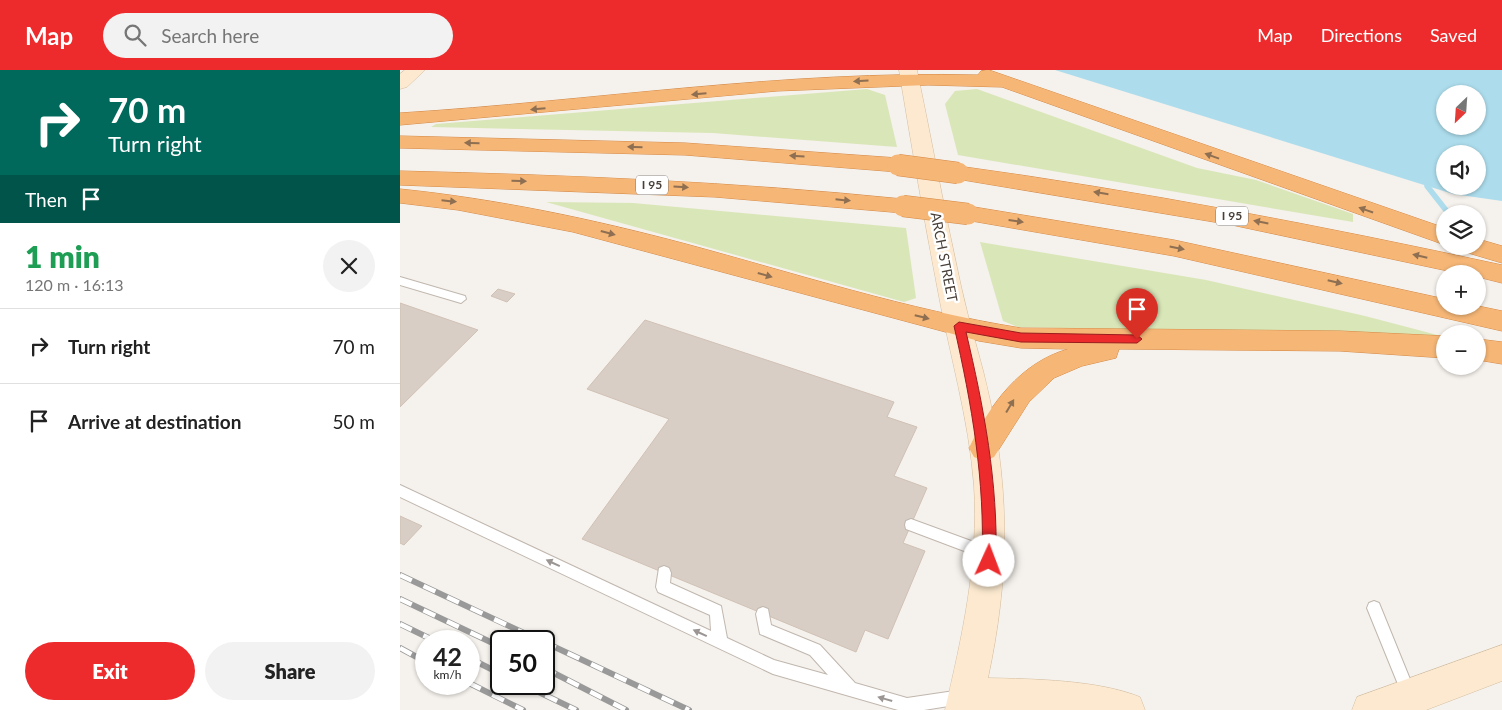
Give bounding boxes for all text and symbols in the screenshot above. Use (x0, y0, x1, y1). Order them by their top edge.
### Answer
search box (103, 13, 453, 58)
text: Map (25, 21, 73, 50)
icon: search (121, 21, 149, 49)
text: Search here (161, 24, 259, 47)
text: Map (1257, 24, 1293, 46)
text: Directions (1321, 24, 1402, 46)
text: Saved (1430, 24, 1477, 46)
one-way arrow (853, 78, 869, 86)
north arrow (1436, 85, 1486, 135)
map controls (1436, 85, 1486, 375)
text: 70 m (108, 88, 186, 130)
icon: right (25, 90, 90, 155)
one-way arrow (691, 90, 707, 98)
one-way arrow (529, 106, 545, 114)
text: Turn right (108, 130, 202, 157)
one-way arrow (464, 139, 480, 147)
one-way arrow (626, 143, 642, 151)
button: sound (1436, 145, 1486, 195)
one-way arrow (789, 152, 805, 160)
one-way arrow (1205, 152, 1220, 160)
road number: I 95 (636, 176, 668, 194)
one-way arrow (511, 177, 527, 185)
one-way arrow (673, 183, 689, 191)
icon: arrive (77, 185, 105, 213)
text: Then (25, 188, 67, 211)
one-way arrow (1093, 189, 1109, 197)
one-way arrow (835, 196, 851, 204)
one-way arrow (441, 197, 457, 205)
button: layers (1436, 205, 1486, 255)
road number: I 95 (1216, 206, 1248, 226)
one-way arrow (1358, 206, 1373, 214)
street label: ARCH STREET (927, 211, 962, 304)
one-way arrow (1009, 217, 1025, 225)
one-way arrow (1253, 217, 1269, 225)
one-way arrow (600, 229, 615, 237)
text: 1 min (25, 238, 100, 274)
button: close (323, 240, 375, 292)
one-way arrow (1169, 244, 1184, 252)
one-way arrow (1413, 252, 1428, 260)
button: + (1436, 265, 1486, 315)
one-way arrow (757, 271, 772, 279)
text: 120 m · 16:13 (25, 275, 124, 294)
one-way arrow (1328, 278, 1343, 286)
pin (1116, 288, 1158, 339)
icon: arrive (1123, 295, 1151, 323)
one-way arrow (914, 313, 929, 321)
button: − (1436, 325, 1486, 375)
icon: right (25, 332, 53, 360)
text: Turn right (68, 335, 150, 358)
text: 70 m (332, 335, 375, 358)
one-way arrow (1005, 400, 1014, 413)
icon: arrive (25, 407, 53, 435)
text: Arrive at destination (68, 410, 241, 433)
text: 50 m (332, 410, 375, 433)
position arrow (962, 534, 1014, 586)
one-way arrow (546, 559, 560, 567)
one-way arrow (693, 628, 707, 636)
speed limit sign: 50 (490, 630, 555, 695)
text: 42 (433, 641, 462, 671)
button: Exit (25, 642, 195, 700)
button: Share (205, 642, 375, 700)
text: km/h (433, 667, 462, 682)
one-way arrow (878, 694, 893, 702)

